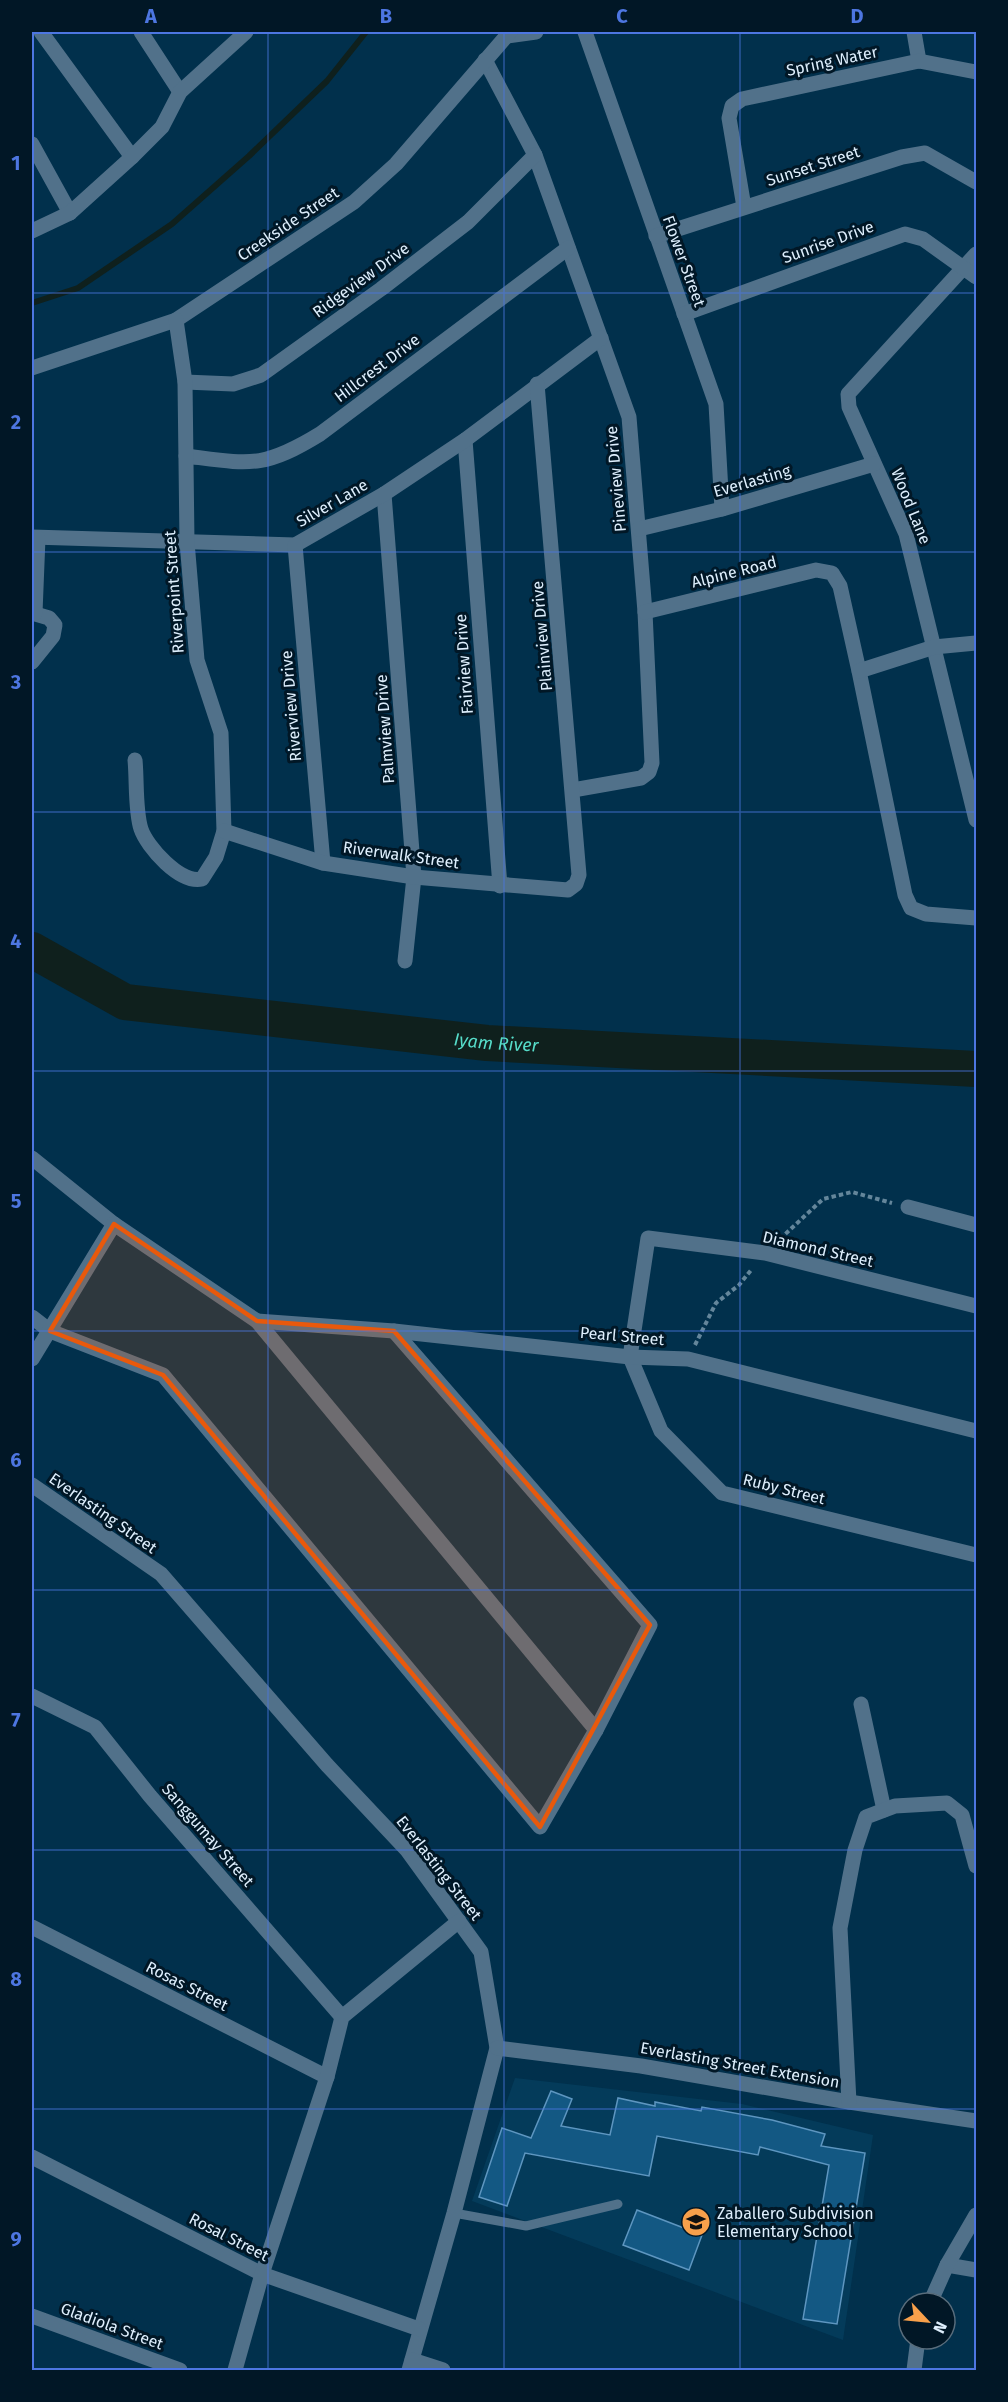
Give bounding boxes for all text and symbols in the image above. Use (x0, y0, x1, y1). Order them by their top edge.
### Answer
text: A (144, 4, 158, 28)
text: B (380, 4, 392, 28)
text: C (616, 4, 628, 28)
text: D (850, 4, 864, 28)
street label: Spring Water (785, 42, 880, 80)
street label: Sunset Street (764, 142, 862, 190)
text: 1 (11, 151, 21, 175)
street label: Creekside Street (234, 183, 342, 265)
street label: Flower Street (659, 213, 709, 309)
street label: Sunrise Drive (780, 217, 876, 267)
street label: Ridgeview Drive (309, 239, 413, 321)
street label: Hillcrest Drive (331, 330, 423, 406)
text: 2 (11, 410, 21, 434)
street label: Pineview Drive (602, 425, 630, 533)
street label: Everlasting (711, 461, 794, 501)
street label: Wood Lane (887, 465, 935, 547)
street label: Silver Lane (293, 475, 371, 531)
street label: Riverpoint Street (160, 530, 188, 654)
street label: Alpine Road (689, 552, 779, 592)
street label: Plainview Drive (528, 580, 556, 692)
street label: Fairview Drive (451, 613, 477, 715)
street label: Riverview Drive (277, 650, 305, 762)
text: 3 (10, 670, 21, 694)
street label: Palmview Drive (372, 674, 398, 784)
street label: Riverwalk Street (342, 837, 461, 873)
text: 4 (10, 929, 22, 953)
water label: Iyam River (453, 1028, 540, 1057)
text: 5 (11, 1189, 22, 1213)
street label: Diamond Street (761, 1227, 875, 1271)
street label: Pearl Street (579, 1323, 665, 1349)
text: 6 (10, 1448, 22, 1472)
street label: Everlasting Street (45, 1469, 161, 1557)
street label: Ruby Street (741, 1470, 827, 1508)
text: 7 (11, 1708, 21, 1732)
street label: Sanggumay Street (158, 1780, 258, 1891)
street label: Everlasting Street (392, 1812, 486, 1924)
street label: Rosas Street (143, 1957, 231, 2015)
text: 8 (10, 1967, 22, 1991)
street label: Everlasting Street Extension (639, 2038, 841, 2092)
place label: Zaballero Subdivision Elementary School (717, 2204, 874, 2241)
school or university icon: Zaballero Subdivision Elementary School (680, 2206, 712, 2238)
street label: Rosal Street (186, 2209, 272, 2265)
text: 9 (10, 2227, 22, 2251)
north arrow (897, 2291, 957, 2351)
street label: Gladiola Street (58, 2299, 166, 2353)
text: N (929, 2318, 951, 2336)

